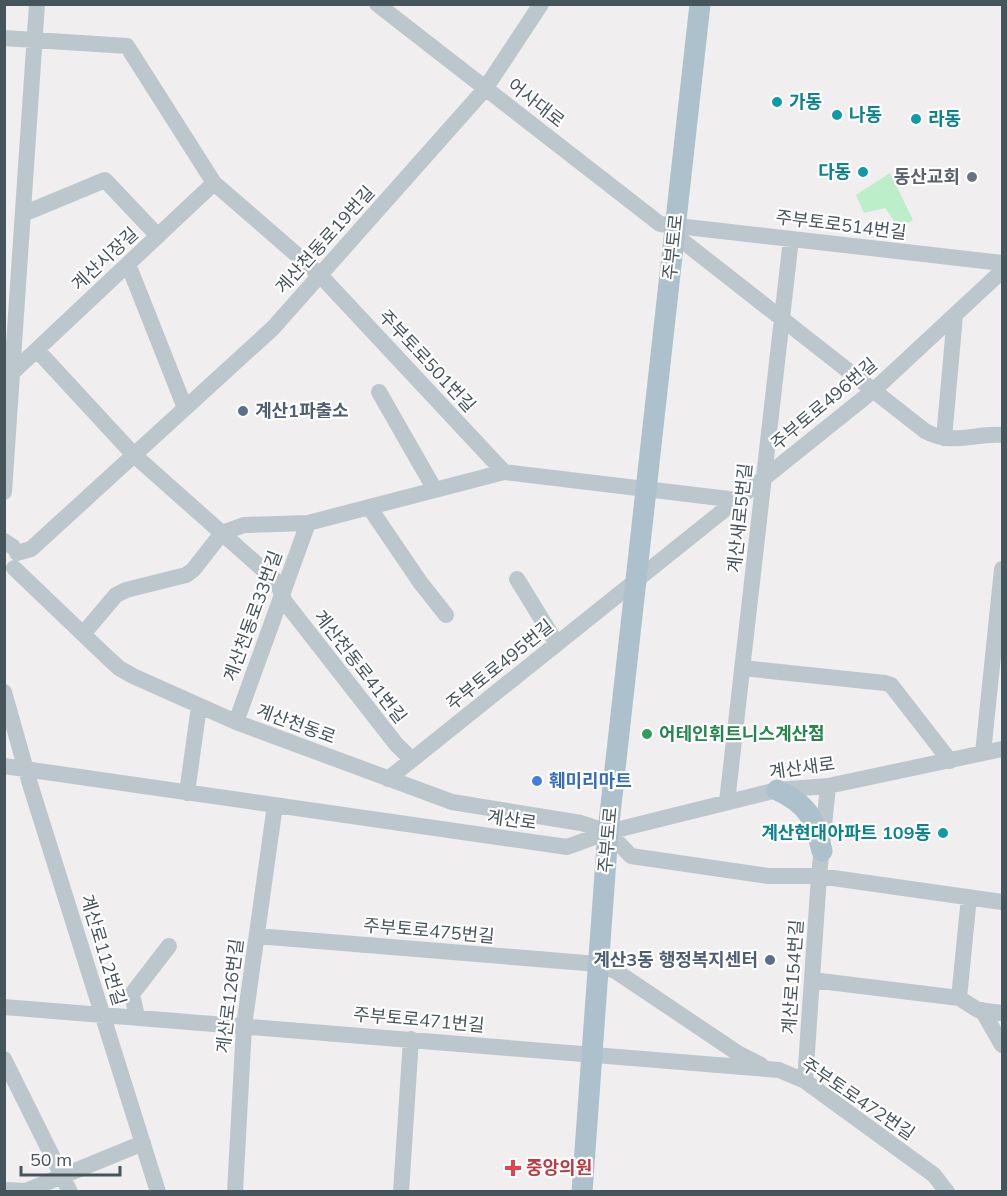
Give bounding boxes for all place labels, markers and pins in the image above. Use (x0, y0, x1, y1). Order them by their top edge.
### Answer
place label: 가동 (789, 90, 822, 113)
marker: 가동 (770, 95, 784, 109)
place label: 나동 (849, 103, 882, 126)
place label: 라동 (928, 107, 961, 130)
marker: 나동 (830, 108, 844, 122)
marker: 라동 (909, 112, 923, 126)
place label: 다동 (818, 160, 851, 183)
marker: 다동 (856, 165, 870, 179)
place label: 동산교회 (894, 165, 960, 188)
marker: 동산교회 (965, 170, 979, 184)
place label: 계산1파출소 (255, 399, 349, 422)
marker: 계산1파출소 (236, 404, 250, 418)
place label: 어테인휘트니스계산점 (659, 722, 825, 745)
marker: 어테인휘트니스계산점 (640, 727, 654, 741)
place label: 훼미리마트 (549, 769, 632, 792)
marker: 훼미리마트 (530, 774, 544, 788)
place label: 계산현대아파트 109동 (761, 821, 931, 844)
marker: 계산현대아파트 109동 (936, 826, 950, 840)
place label: 계산3동 행정복지센터 (593, 948, 758, 971)
marker: 계산3동 행정복지센터 (763, 953, 777, 967)
place label: 중앙의원 (526, 1156, 592, 1179)
marker: 중앙의원 (504, 1159, 522, 1177)

